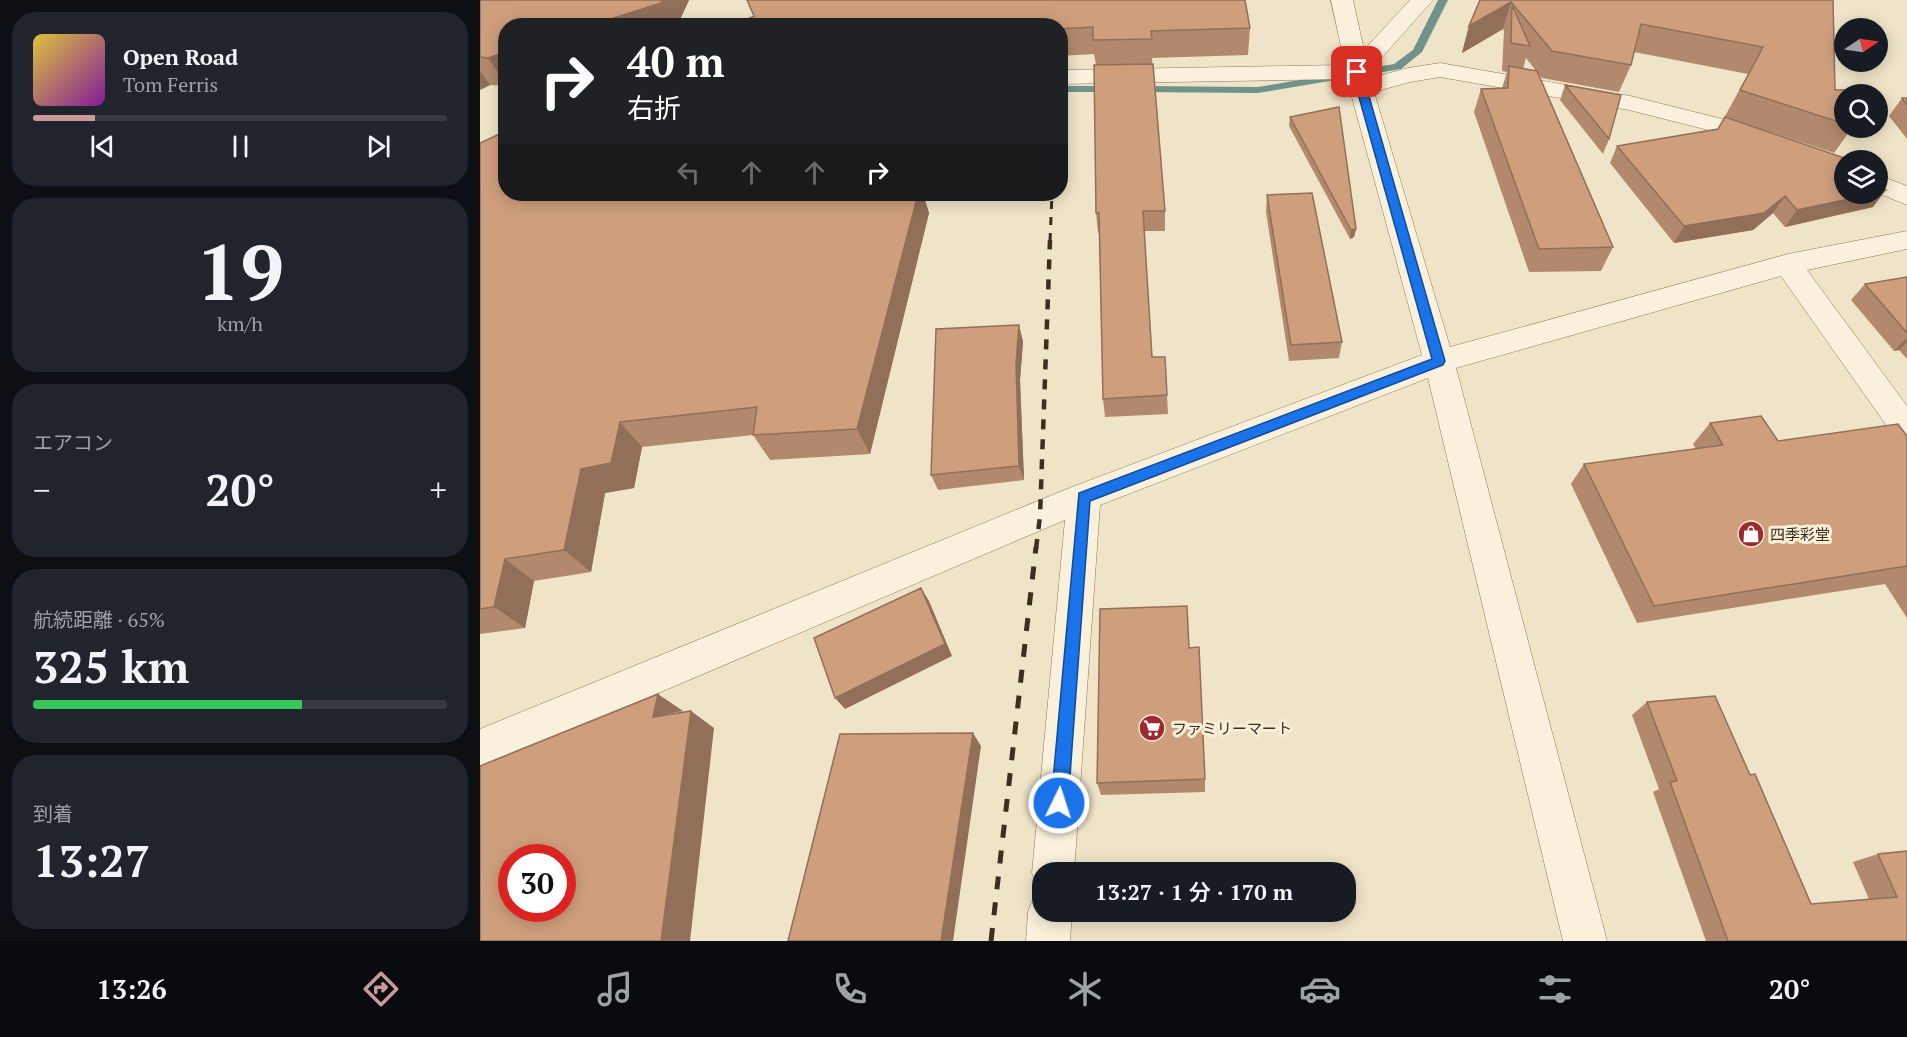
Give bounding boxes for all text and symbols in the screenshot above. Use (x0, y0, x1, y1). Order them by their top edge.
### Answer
north arrow (1834, 18, 1888, 72)
map controls (1834, 18, 1888, 204)
text: 40 m (627, 33, 725, 89)
text: Open Road (123, 42, 238, 71)
icon: right (528, 42, 606, 120)
pin (1331, 46, 1382, 97)
icon: arrive (1340, 55, 1373, 88)
text: Tom Ferris (123, 71, 218, 98)
button: search (1834, 84, 1888, 138)
text: 右折 (627, 90, 681, 126)
icon: previous (86, 130, 119, 163)
icon: pause (224, 130, 257, 163)
icon: next (362, 130, 395, 163)
button: layers (1834, 150, 1888, 204)
icon: left (672, 156, 705, 189)
icon: ahead (735, 156, 768, 189)
icon: ahead (798, 156, 831, 189)
icon: right (861, 156, 894, 189)
text: 19 (196, 219, 284, 322)
text: km/h (217, 310, 263, 337)
text: エアコン (33, 429, 113, 456)
text: 20° (205, 459, 275, 519)
text: − (33, 468, 51, 511)
text: + (429, 468, 447, 511)
shop icon: 四季彩堂 (1736, 519, 1766, 549)
place label: 四季彩堂 (1770, 524, 1830, 544)
text: 航続距離 · 65% (33, 606, 165, 633)
text: 325 km (33, 636, 189, 696)
supermarket icon: ファミリーマート (1137, 713, 1167, 743)
place label: ファミリーマート (1172, 718, 1292, 738)
position arrow (1027, 771, 1091, 835)
text: 到着 (33, 800, 73, 827)
text: 13:27 (33, 830, 150, 890)
speed limit sign: 30 (498, 844, 576, 922)
text: 13:27 · 1 分 · 170 m (1095, 877, 1293, 906)
icon: directions (360, 968, 402, 1010)
icon: music (594, 968, 636, 1010)
icon: phone (829, 968, 871, 1010)
icon: climate (1064, 968, 1106, 1010)
icon: car (1299, 968, 1341, 1010)
icon: filters (1534, 968, 1576, 1010)
text: 13:26 (96, 971, 167, 1007)
text: 20° (1769, 971, 1811, 1007)

